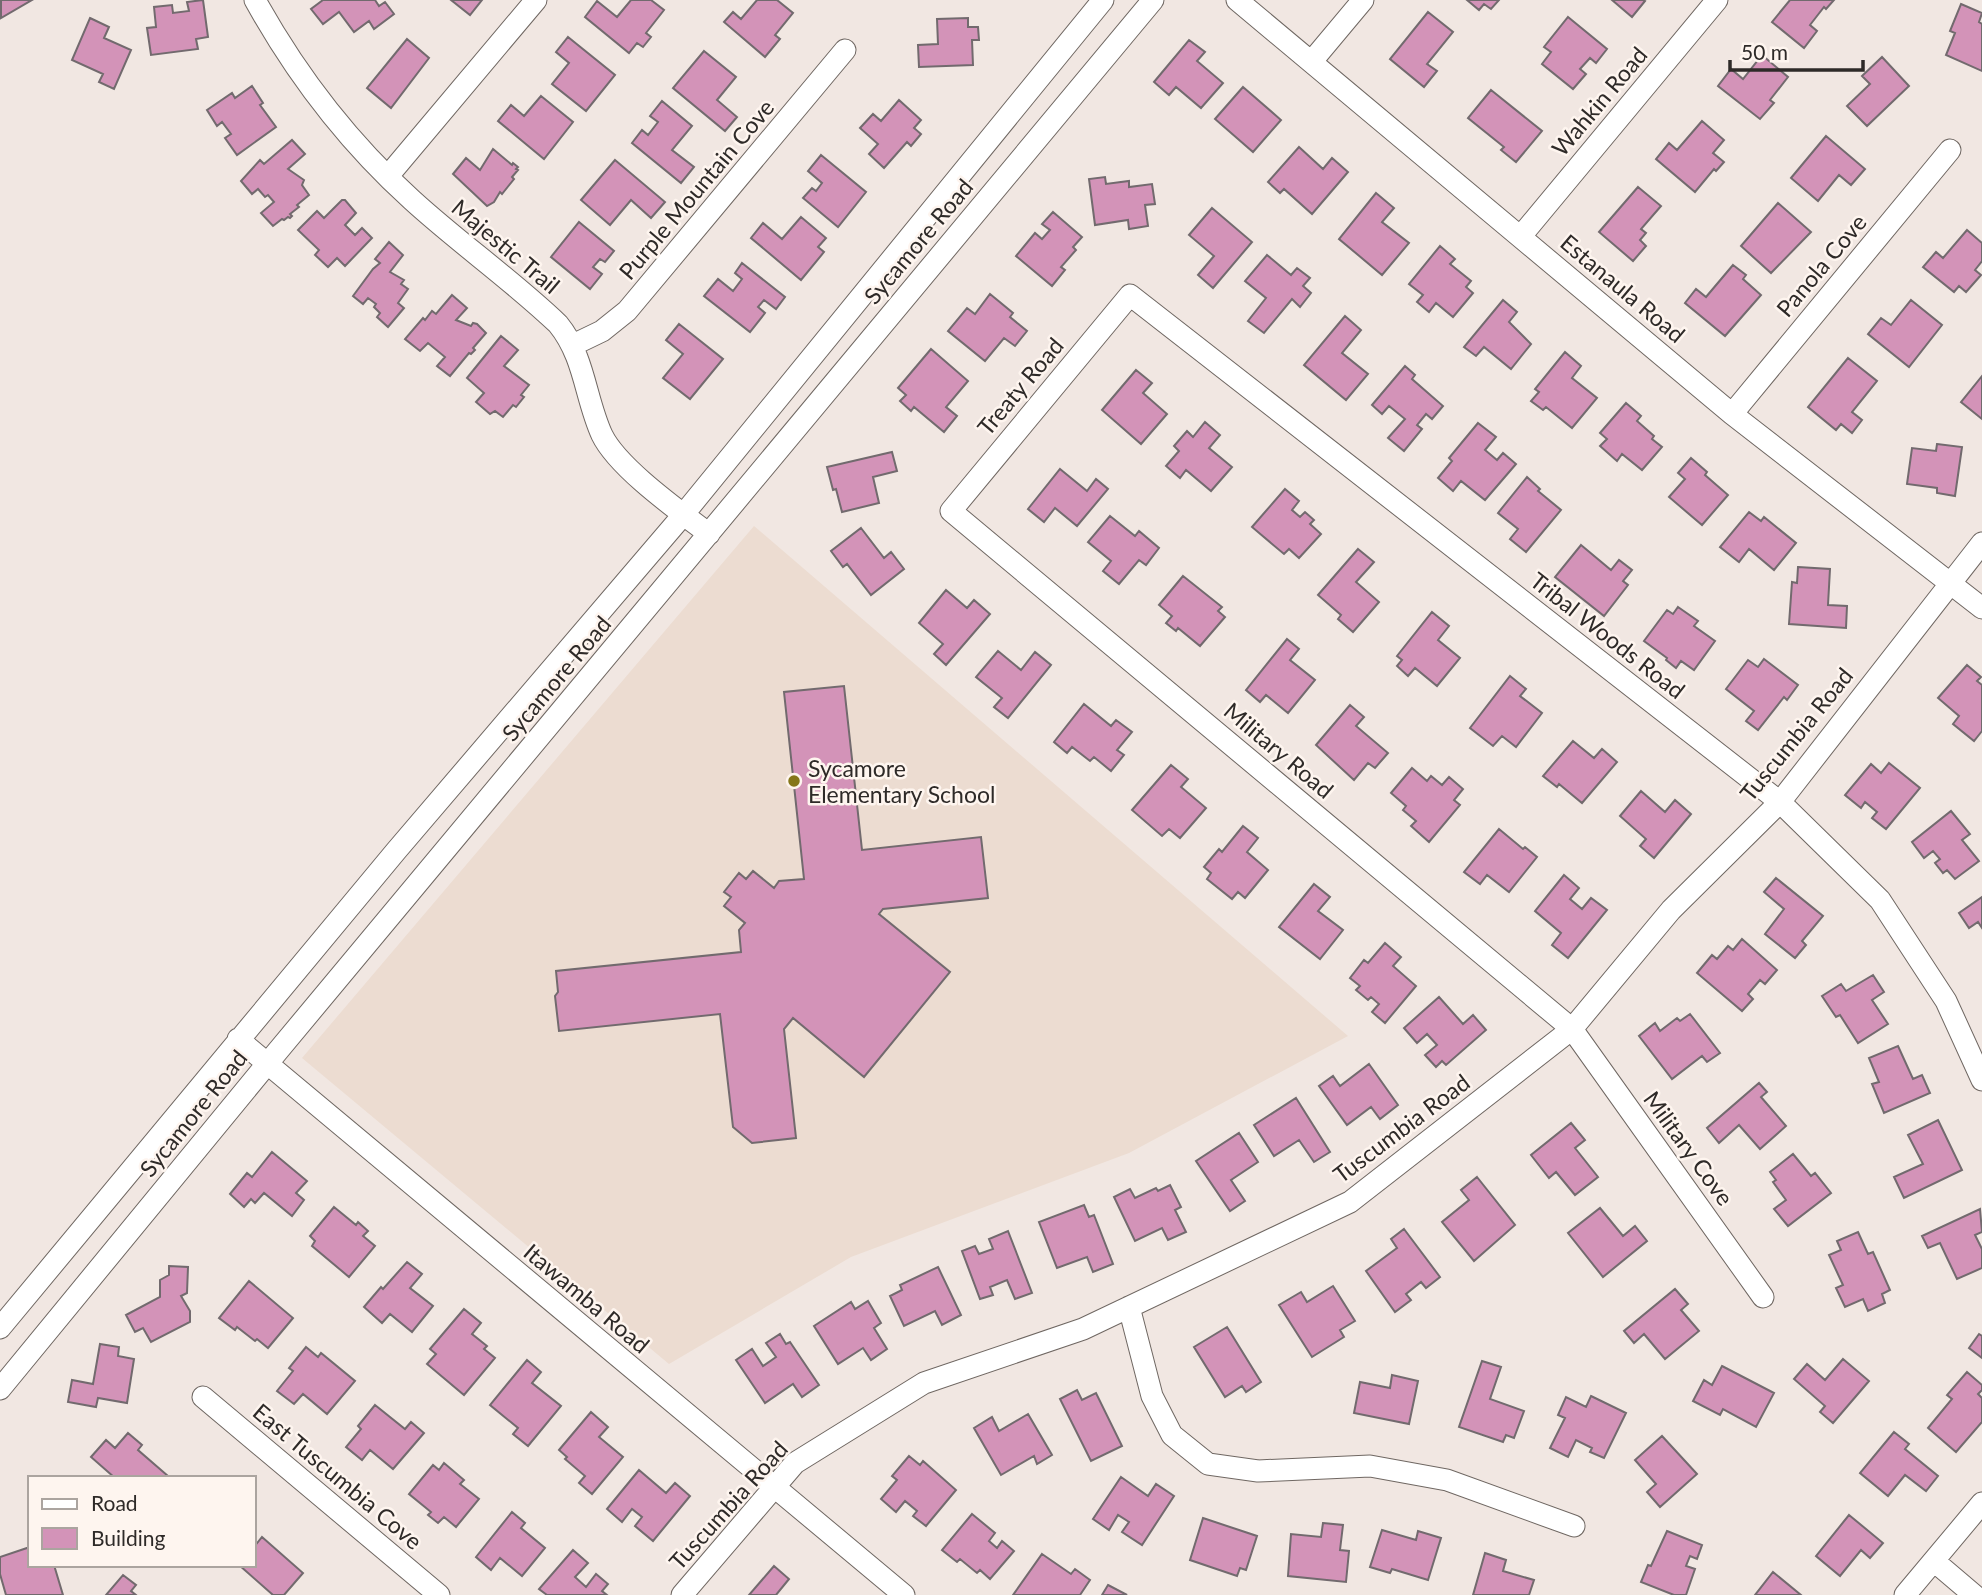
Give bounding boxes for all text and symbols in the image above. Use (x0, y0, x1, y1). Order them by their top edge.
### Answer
scale bar (1730, 28, 1863, 72)
text: 50 m (1741, 39, 1788, 64)
street label: Wahkin Road (1545, 41, 1653, 161)
street label: Purple Mountain Cove (613, 93, 779, 285)
street label: Sycamore Road (858, 173, 978, 309)
street label: Majestic Trail (446, 193, 566, 299)
street label: Panola Cove (1770, 208, 1872, 322)
street label: Estanaula Road (1555, 228, 1691, 348)
street label: Treaty Road (971, 331, 1069, 441)
street label: Tribal Woods Road (1525, 566, 1691, 704)
street label: Sycamore Road (496, 610, 616, 746)
street label: Tuscumbia Road (1734, 662, 1858, 806)
street label: Military Road (1219, 696, 1339, 804)
place label: Sycamore Elementary School (808, 754, 995, 808)
marker: Sycamore Elementary School (786, 773, 802, 789)
street label: Sycamore Road (133, 1044, 253, 1182)
street label: Tuscumbia Road (1327, 1068, 1475, 1188)
street label: Military Cove (1638, 1085, 1740, 1211)
street label: Itawamba Road (519, 1237, 655, 1359)
street label: East Tuscumbia Cove (248, 1397, 428, 1555)
street label: Tuscumbia Road (663, 1435, 793, 1575)
legend (28, 1476, 256, 1567)
text: Road (91, 1490, 138, 1515)
text: Building (91, 1525, 166, 1550)

